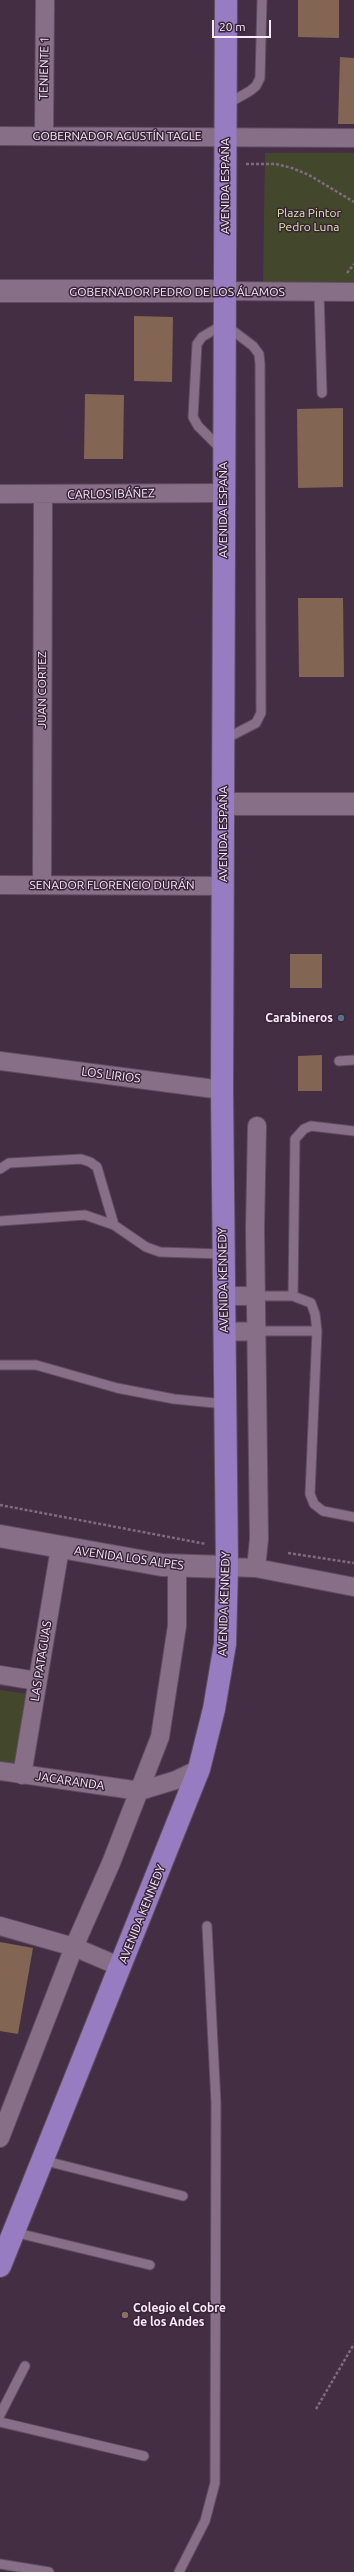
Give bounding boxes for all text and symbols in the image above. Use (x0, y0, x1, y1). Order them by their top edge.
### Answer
scale bar (214, 12, 273, 38)
text: 20 m (219, 20, 246, 33)
street label: TENIENTE 1 (36, 36, 52, 100)
street label: GOBERNADOR AGUSTÍN TAGLE (32, 129, 202, 143)
street label: AVENIDA ESPAÑA (218, 138, 232, 234)
park label: Plaza Pintor Pedro Luna (277, 206, 341, 234)
street label: GOBERNADOR PEDRO DE LOS ÁLAMOS (69, 285, 285, 299)
street label: AVENIDA ESPAÑA (216, 462, 230, 558)
street label: CARLOS IBÁÑEZ (67, 486, 155, 502)
street label: JUAN CORTEZ (35, 651, 49, 729)
street label: AVENIDA ESPAÑA (216, 786, 230, 882)
street label: SENADOR FLORENCIO DURÁN (30, 878, 194, 892)
place label: Carabineros (265, 1011, 333, 1025)
marker: Carabineros (336, 1013, 346, 1023)
street label: LOS LIRIOS (81, 1064, 141, 1086)
street label: AVENIDA KENNEDY (215, 1227, 231, 1333)
street label: AVENIDA LOS ALPES (73, 1543, 185, 1573)
street label: AVENIDA KENNEDY (215, 1551, 233, 1657)
street label: LAS PATAGUAS (28, 1620, 54, 1702)
street label: JACARANDA (35, 1769, 105, 1793)
street label: AVENIDA KENNEDY (116, 1863, 168, 1965)
place label: Colegio el Cobre de los Andes (133, 2301, 226, 2329)
marker: Colegio el Cobre de los Andes (120, 2310, 130, 2320)

